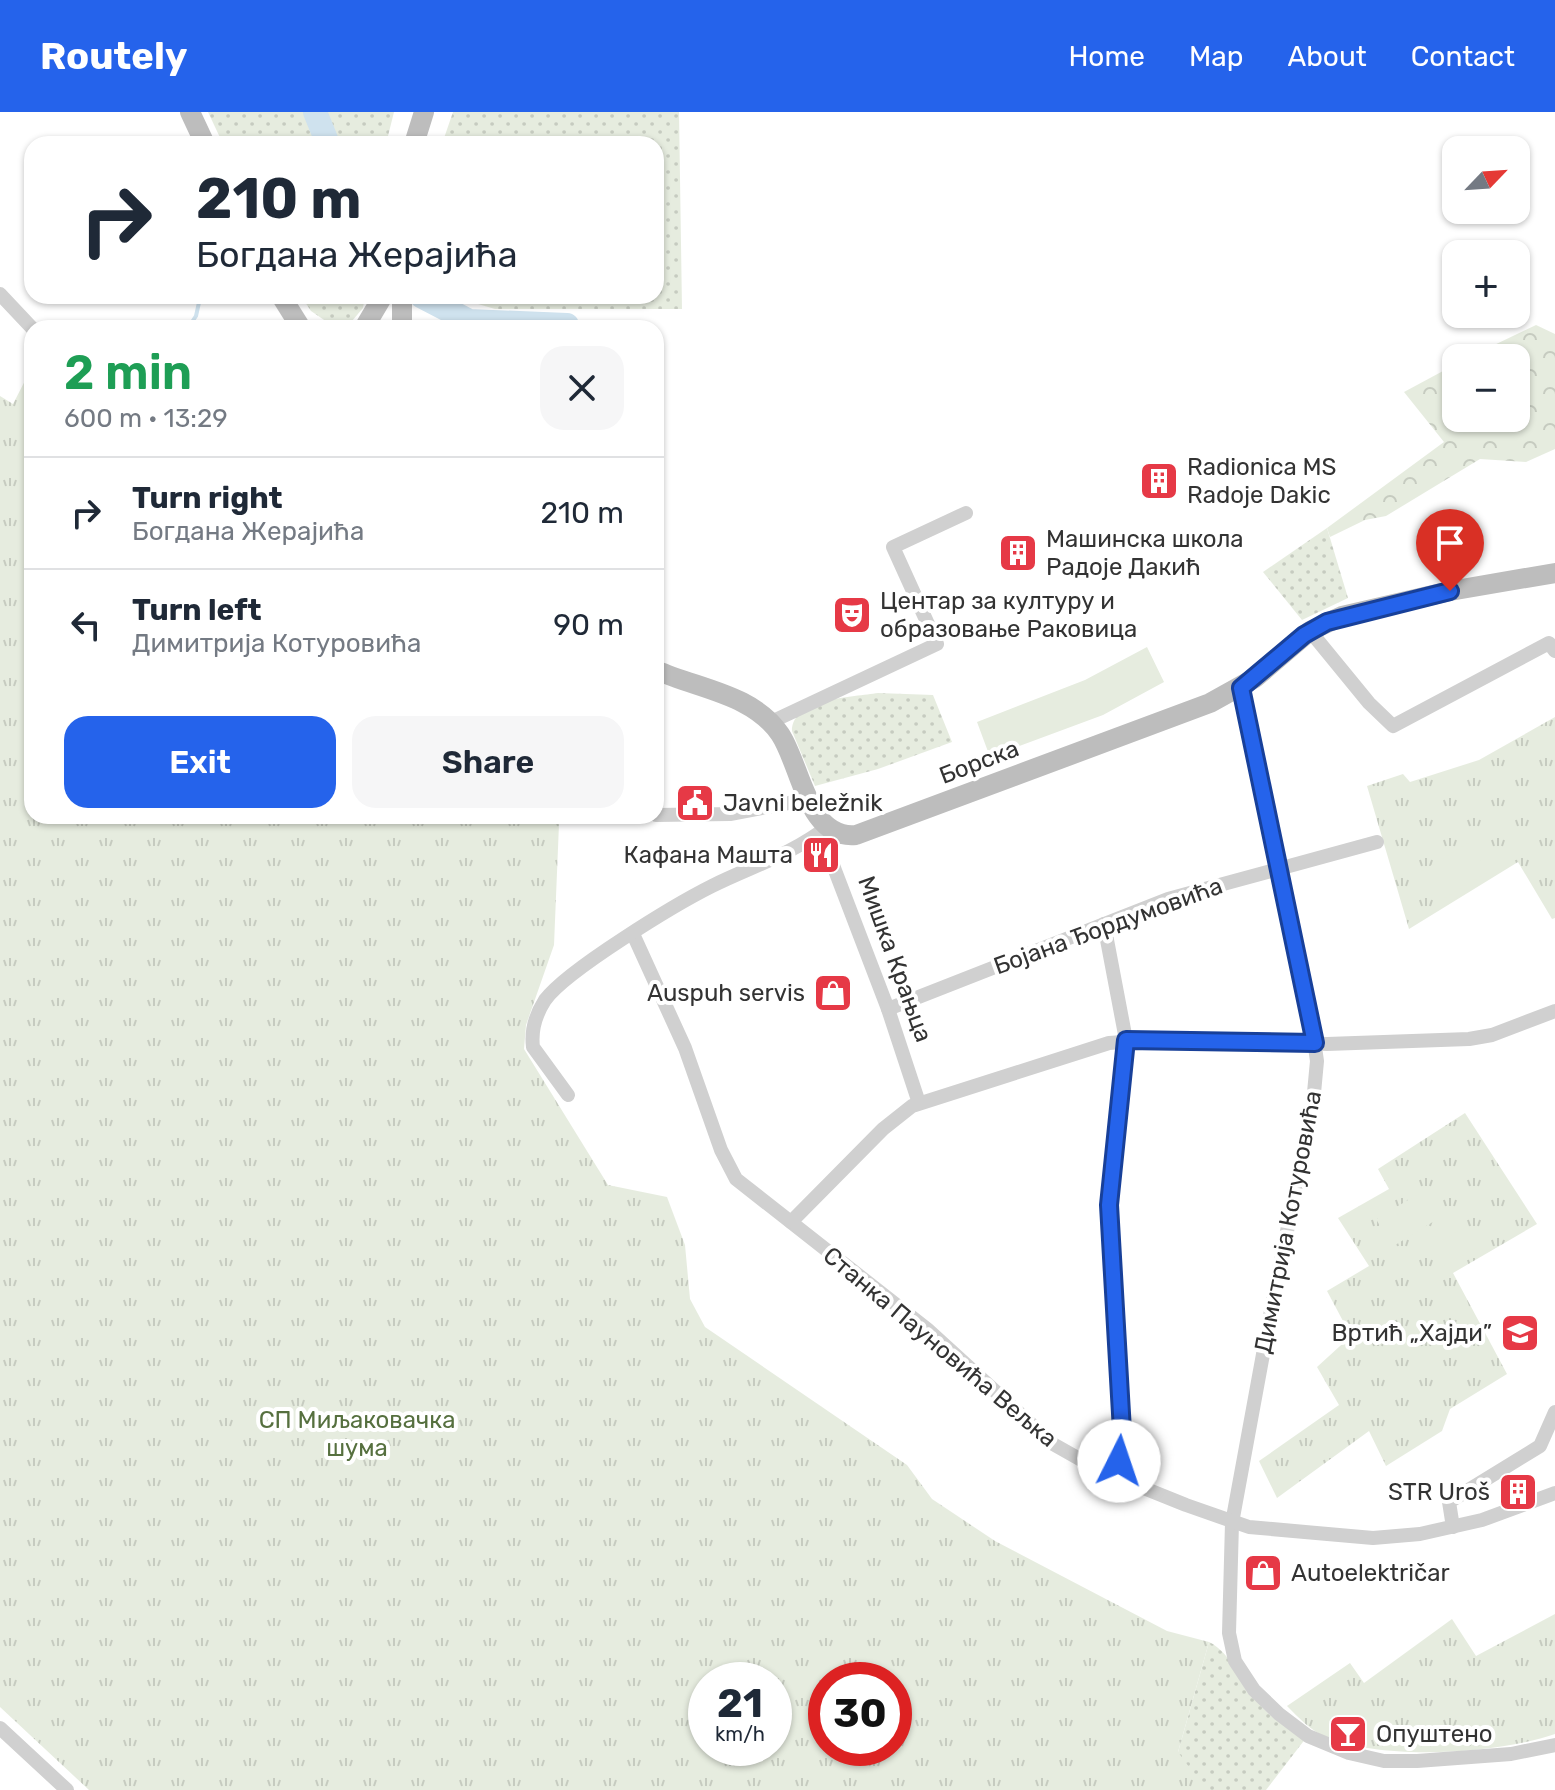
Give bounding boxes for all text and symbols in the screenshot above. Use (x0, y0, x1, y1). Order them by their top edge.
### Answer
text: Routely (40, 33, 187, 79)
text: Home (1068, 40, 1145, 73)
text: Map (1189, 40, 1243, 73)
text: About (1287, 40, 1367, 73)
text: Contact (1411, 40, 1515, 73)
north arrow (1442, 136, 1530, 224)
map controls (1442, 136, 1530, 432)
text: 210 m (196, 166, 362, 232)
icon: right (64, 168, 168, 272)
text: Богдана Жерајића (196, 233, 518, 276)
button: + (1442, 240, 1530, 328)
text: 2 min (64, 344, 192, 401)
button: − (1442, 344, 1530, 432)
button: close (540, 346, 624, 430)
text: 600 m · 13:29 (64, 403, 228, 434)
place label: Radionica MS Radoje Dakic (1187, 453, 1337, 509)
building icon: Radionica MS Radoje Dakic (1138, 460, 1180, 502)
text: Turn right (132, 480, 283, 516)
icon: right (64, 491, 108, 535)
text: 210 m (540, 495, 624, 531)
pin (1416, 509, 1484, 591)
text: Богдана Жерајића (132, 516, 364, 547)
icon: arrive (1428, 521, 1472, 565)
place label: Машинска школа Радоје Дакић (1046, 525, 1244, 581)
building icon: Машинска школа Радоје Дакић (997, 532, 1039, 574)
place label: Центар за културу и образовање Раковица (880, 587, 1137, 643)
text: Turn left (132, 592, 262, 628)
theatre icon: Центар за културу и образовање Раковица (831, 594, 873, 636)
icon: left (64, 603, 108, 647)
text: 90 m (553, 607, 624, 643)
text: Димитрија Котуровића (132, 628, 421, 659)
button: Exit (64, 716, 336, 808)
button: Share (352, 716, 624, 808)
street label: Борска (935, 734, 1023, 790)
public building icon: Javni beležnik (674, 782, 716, 824)
place label: Javni beležnik (723, 789, 883, 817)
restaurant icon: Кафана Машта (800, 834, 842, 876)
place label: Кафана Машта (623, 841, 793, 869)
street label: Мишка Крањца (852, 872, 938, 1046)
street label: Бојана Ђордумовића (990, 872, 1226, 980)
shop icon: Auspuh servis (812, 972, 854, 1014)
place label: Auspuh servis (647, 979, 805, 1007)
street label: Димитрија Котуровића (1249, 1088, 1327, 1356)
street label: Станка Пауновића Вељка (818, 1241, 1062, 1453)
school or university icon: Вртић „Хајди” (1499, 1312, 1541, 1354)
place label: Вртић „Хајди” (1332, 1319, 1492, 1347)
park label: СП Миљаковачка шума (259, 1406, 455, 1462)
position arrow (1077, 1419, 1161, 1503)
building icon: STR Uroš (1497, 1471, 1539, 1513)
place label: STR Uroš (1388, 1478, 1490, 1506)
shop icon: Autoelektričar (1242, 1552, 1284, 1594)
place label: Autoelektričar (1291, 1559, 1450, 1587)
speed limit sign: 30 (808, 1662, 912, 1766)
text: 21 (717, 1680, 763, 1727)
bar icon: Опуштено (1327, 1713, 1369, 1755)
place label: Опуштено (1376, 1720, 1493, 1748)
text: km/h (715, 1722, 765, 1746)

